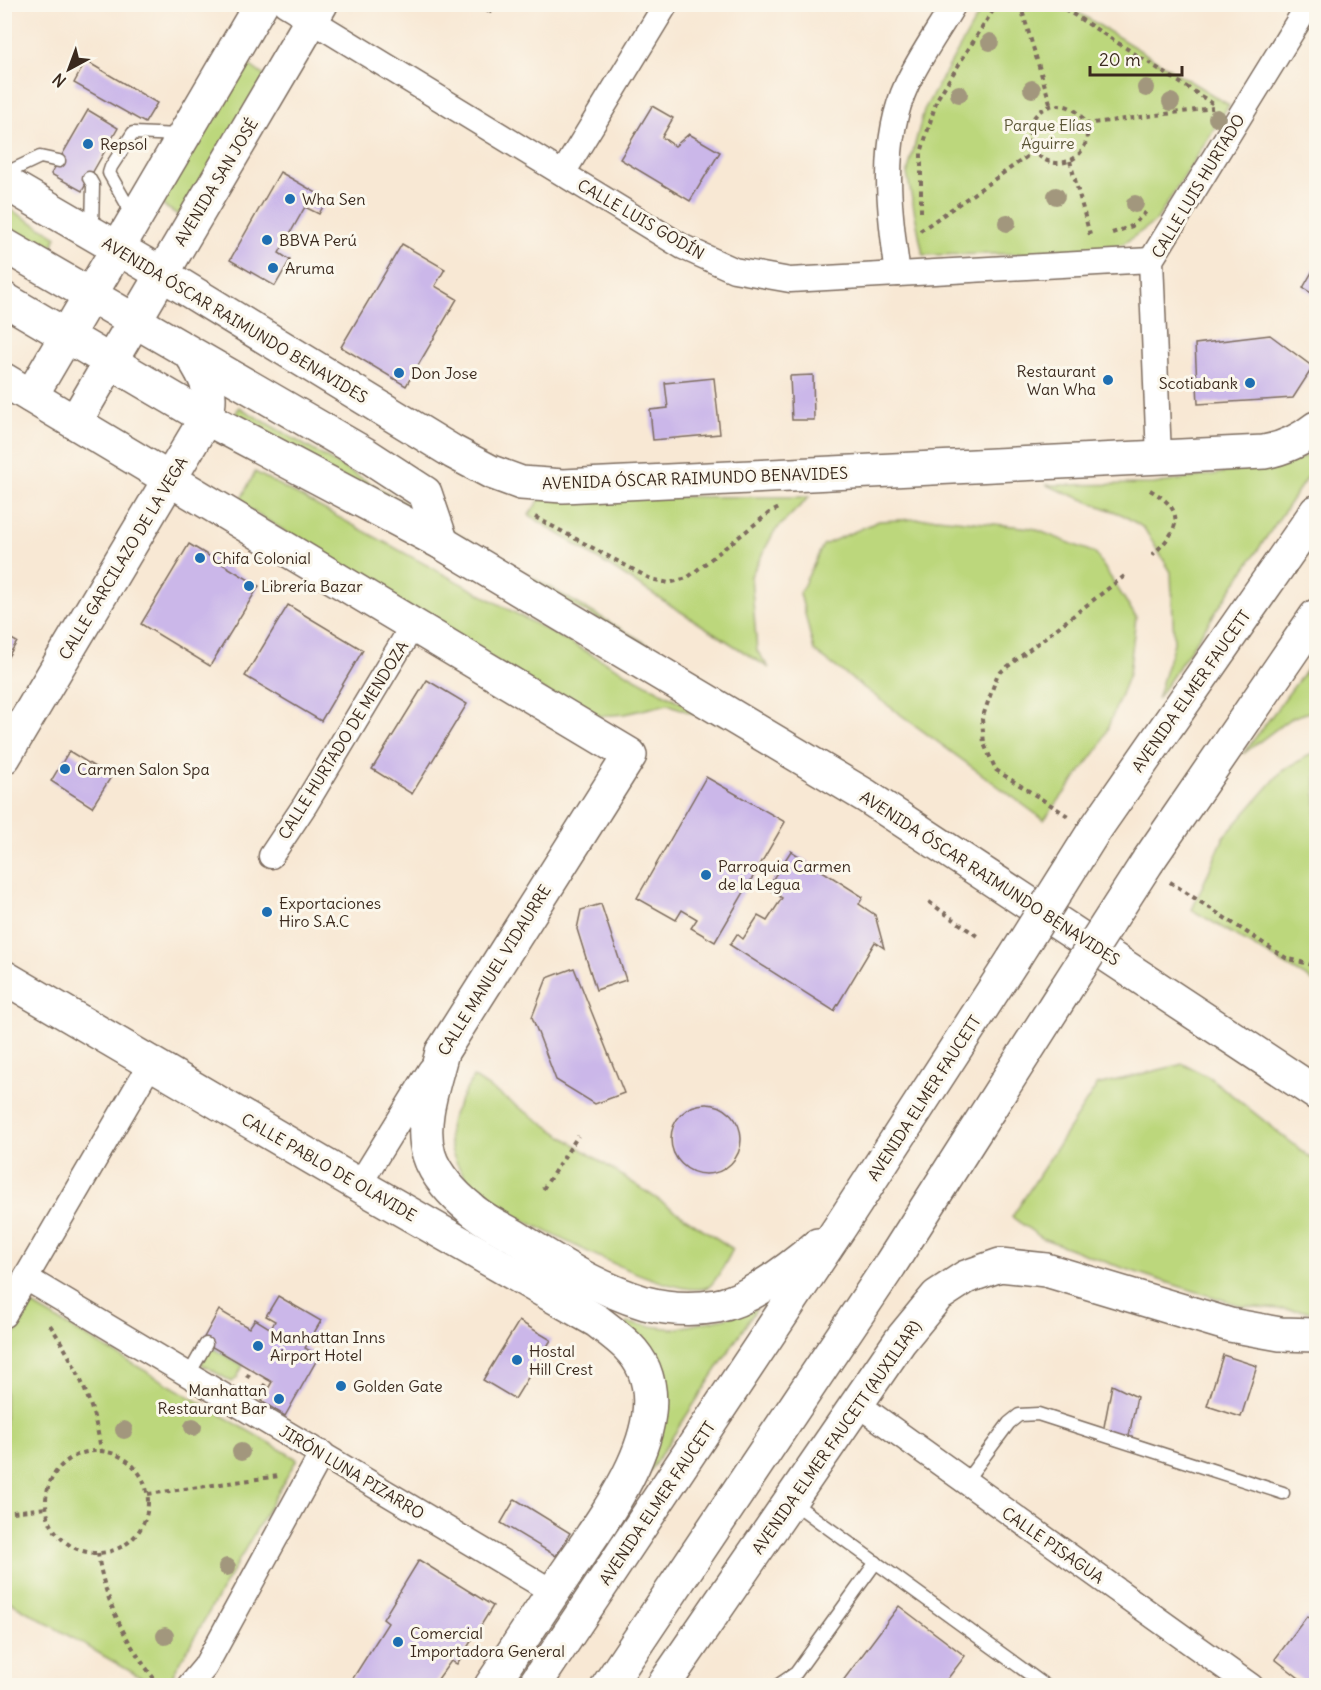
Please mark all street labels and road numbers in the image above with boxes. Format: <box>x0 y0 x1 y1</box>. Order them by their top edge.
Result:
street label: CALLE LUIS HURTADO <box>1147 110 1249 262</box>
street label: AVENIDA SAN JOSÉ <box>170 114 262 250</box>
street label: CALLE LUIS GODÍN <box>574 175 708 263</box>
street label: AVENIDA ÓSCAR RAIMUNDO BENAVIDES <box>99 233 371 407</box>
street label: CALLE GARCILAZO DE LA VEGA <box>54 453 192 663</box>
street label: AVENIDA ÓSCAR RAIMUNDO BENAVIDES <box>542 463 848 493</box>
street label: AVENIDA ELMER FAUCETT <box>1127 606 1255 776</box>
street label: CALLE HURTADO DE MENDOZA <box>274 637 412 843</box>
street label: AVENIDA ÓSCAR RAIMUNDO BENAVIDES <box>856 786 1124 970</box>
street label: CALLE MANUEL VIDAURRE <box>433 881 555 1059</box>
street label: AVENIDA ELMER FAUCETT <box>863 1012 985 1184</box>
street label: CALLE PABLO DE OLAVIDE <box>238 1109 420 1225</box>
street label: AVENIDA ELMER FAUCETT (AUXILIAR) <box>747 1316 925 1558</box>
street label: AVENIDA ELMER FAUCETT <box>595 1417 719 1589</box>
street label: JIRÓN LUNA PIZARRO <box>276 1421 428 1523</box>
street label: CALLE PISAGUA <box>998 1502 1108 1588</box>

